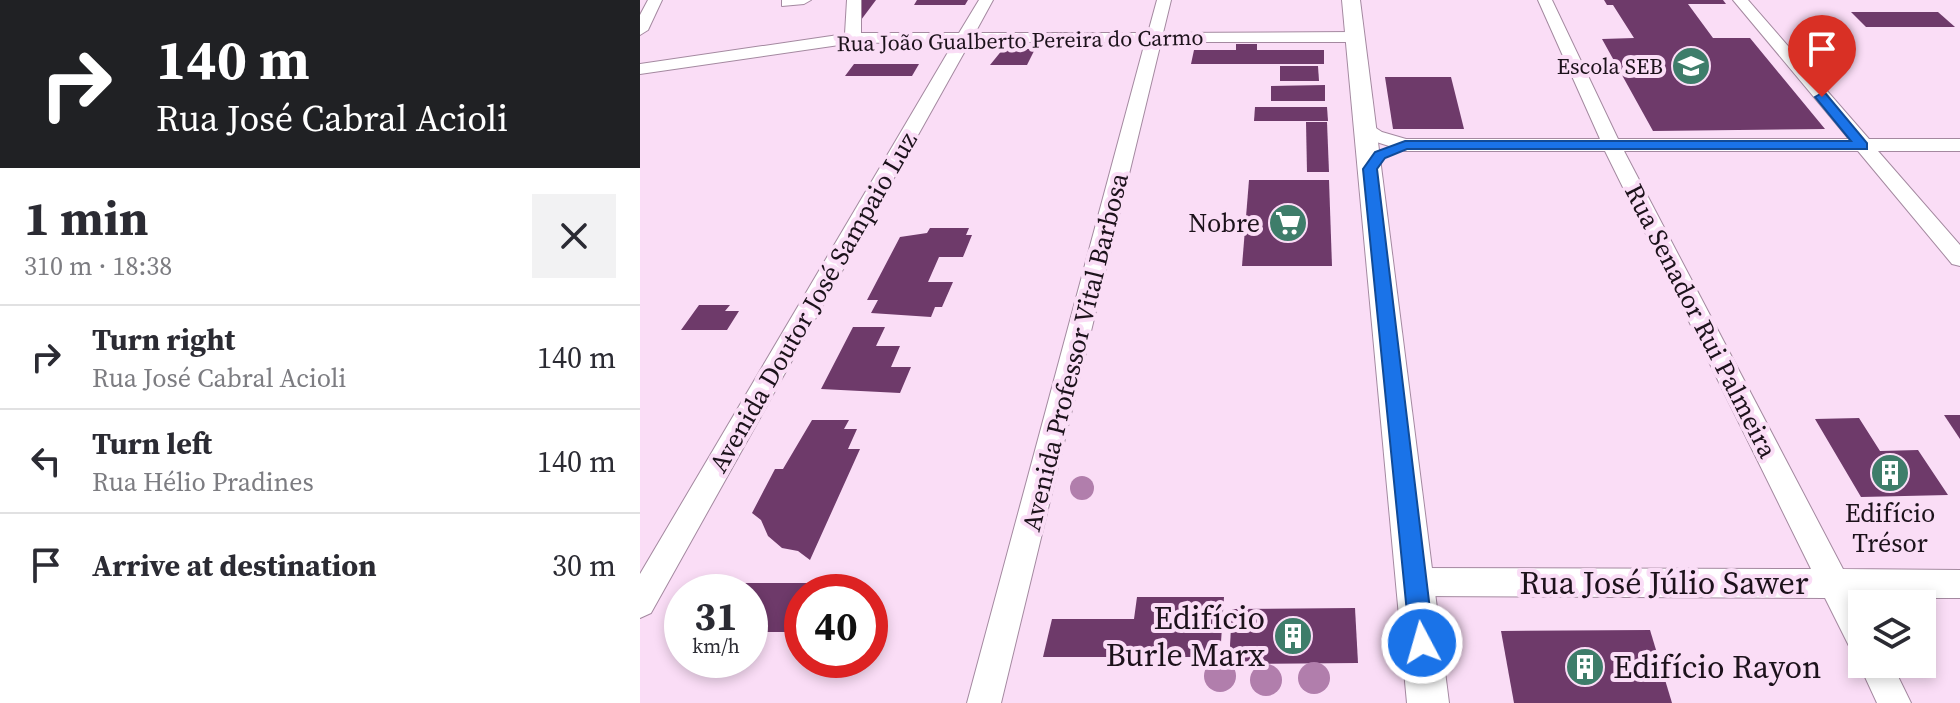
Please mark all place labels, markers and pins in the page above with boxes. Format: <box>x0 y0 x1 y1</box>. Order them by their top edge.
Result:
pin <box>1788 15 1856 97</box>
school or university icon: Escola SEB <box>1670 45 1712 87</box>
place label: Escola SEB <box>1557 51 1663 81</box>
supermarket icon: Nobre <box>1267 202 1309 244</box>
place label: Nobre <box>1188 205 1260 241</box>
building icon: Edifício Trésor <box>1869 452 1911 494</box>
place label: Edifício Trésor <box>1845 495 1935 561</box>
place label: Edifício Burle Marx <box>1106 596 1265 677</box>
building icon: Edifício Burle Marx <box>1272 615 1314 657</box>
place label: Edifício Rayon <box>1613 645 1821 689</box>
building icon: Edifício Rayon <box>1564 646 1606 688</box>

